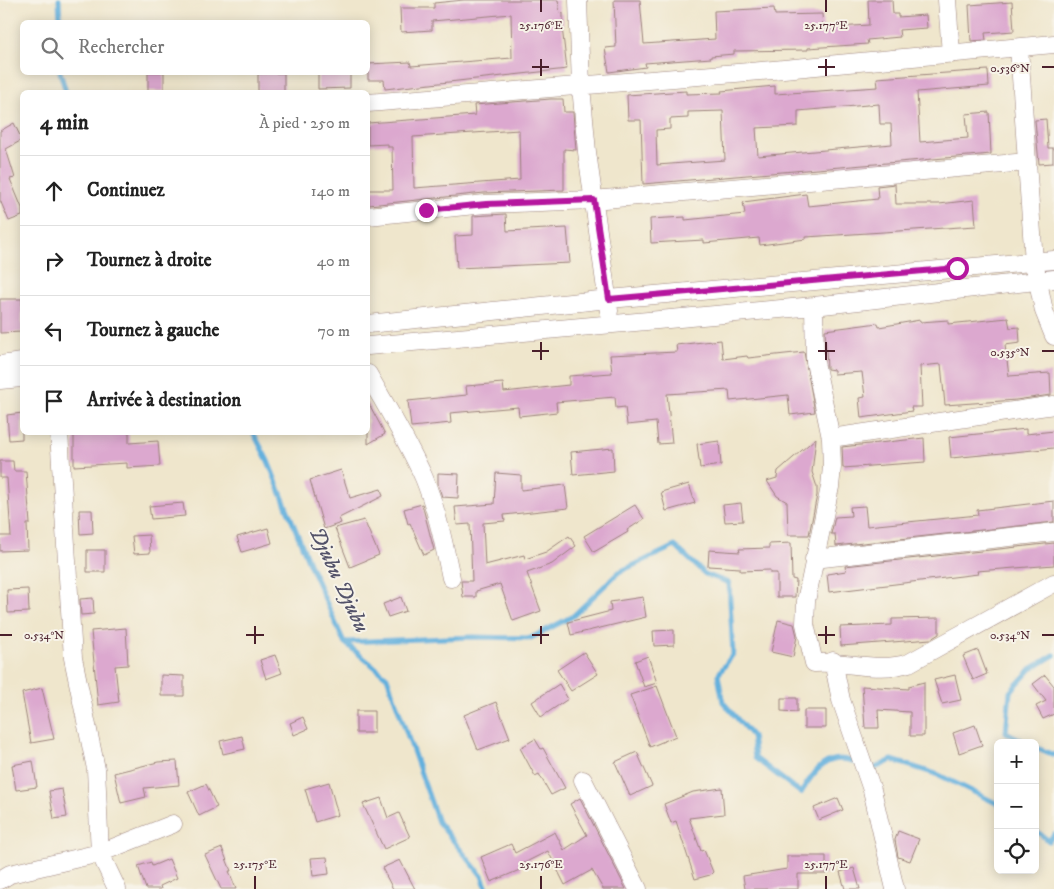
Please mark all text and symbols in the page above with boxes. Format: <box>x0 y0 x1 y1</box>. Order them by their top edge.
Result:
text: 25.176°E <box>519 18 563 33</box>
text: 25.177°E <box>804 18 848 33</box>
search box <box>20 20 370 75</box>
icon: search <box>38 34 66 62</box>
text: Rechercher <box>78 36 164 59</box>
text: 0.536°N <box>990 61 1030 76</box>
text: 4 min <box>40 110 89 136</box>
text: À pied · 250 m <box>259 113 350 133</box>
icon: ahead <box>40 177 68 205</box>
text: Continuez <box>87 179 165 202</box>
text: 140 m <box>311 181 350 201</box>
route end <box>415 199 438 222</box>
icon: right <box>40 247 68 275</box>
text: Tournez à droite <box>87 249 212 272</box>
text: 40 m <box>317 251 350 271</box>
route start <box>946 257 969 280</box>
icon: left <box>40 317 68 345</box>
text: Tournez à gauche <box>87 319 219 342</box>
text: 70 m <box>318 321 350 341</box>
text: 0.535°N <box>990 345 1030 360</box>
icon: arrive <box>40 387 68 415</box>
text: Arrivée à destination <box>87 389 241 412</box>
water label: Djubu Djubu <box>303 523 375 637</box>
text: 0.534°N <box>24 628 64 643</box>
text: 0.534°N <box>990 628 1030 643</box>
map controls <box>994 739 1039 874</box>
button: + <box>994 739 1039 784</box>
button: − <box>994 784 1039 829</box>
button: locate <box>994 829 1039 874</box>
text: 25.175°E <box>233 857 277 872</box>
text: 25.176°E <box>519 857 563 872</box>
text: 25.177°E <box>804 857 848 872</box>

